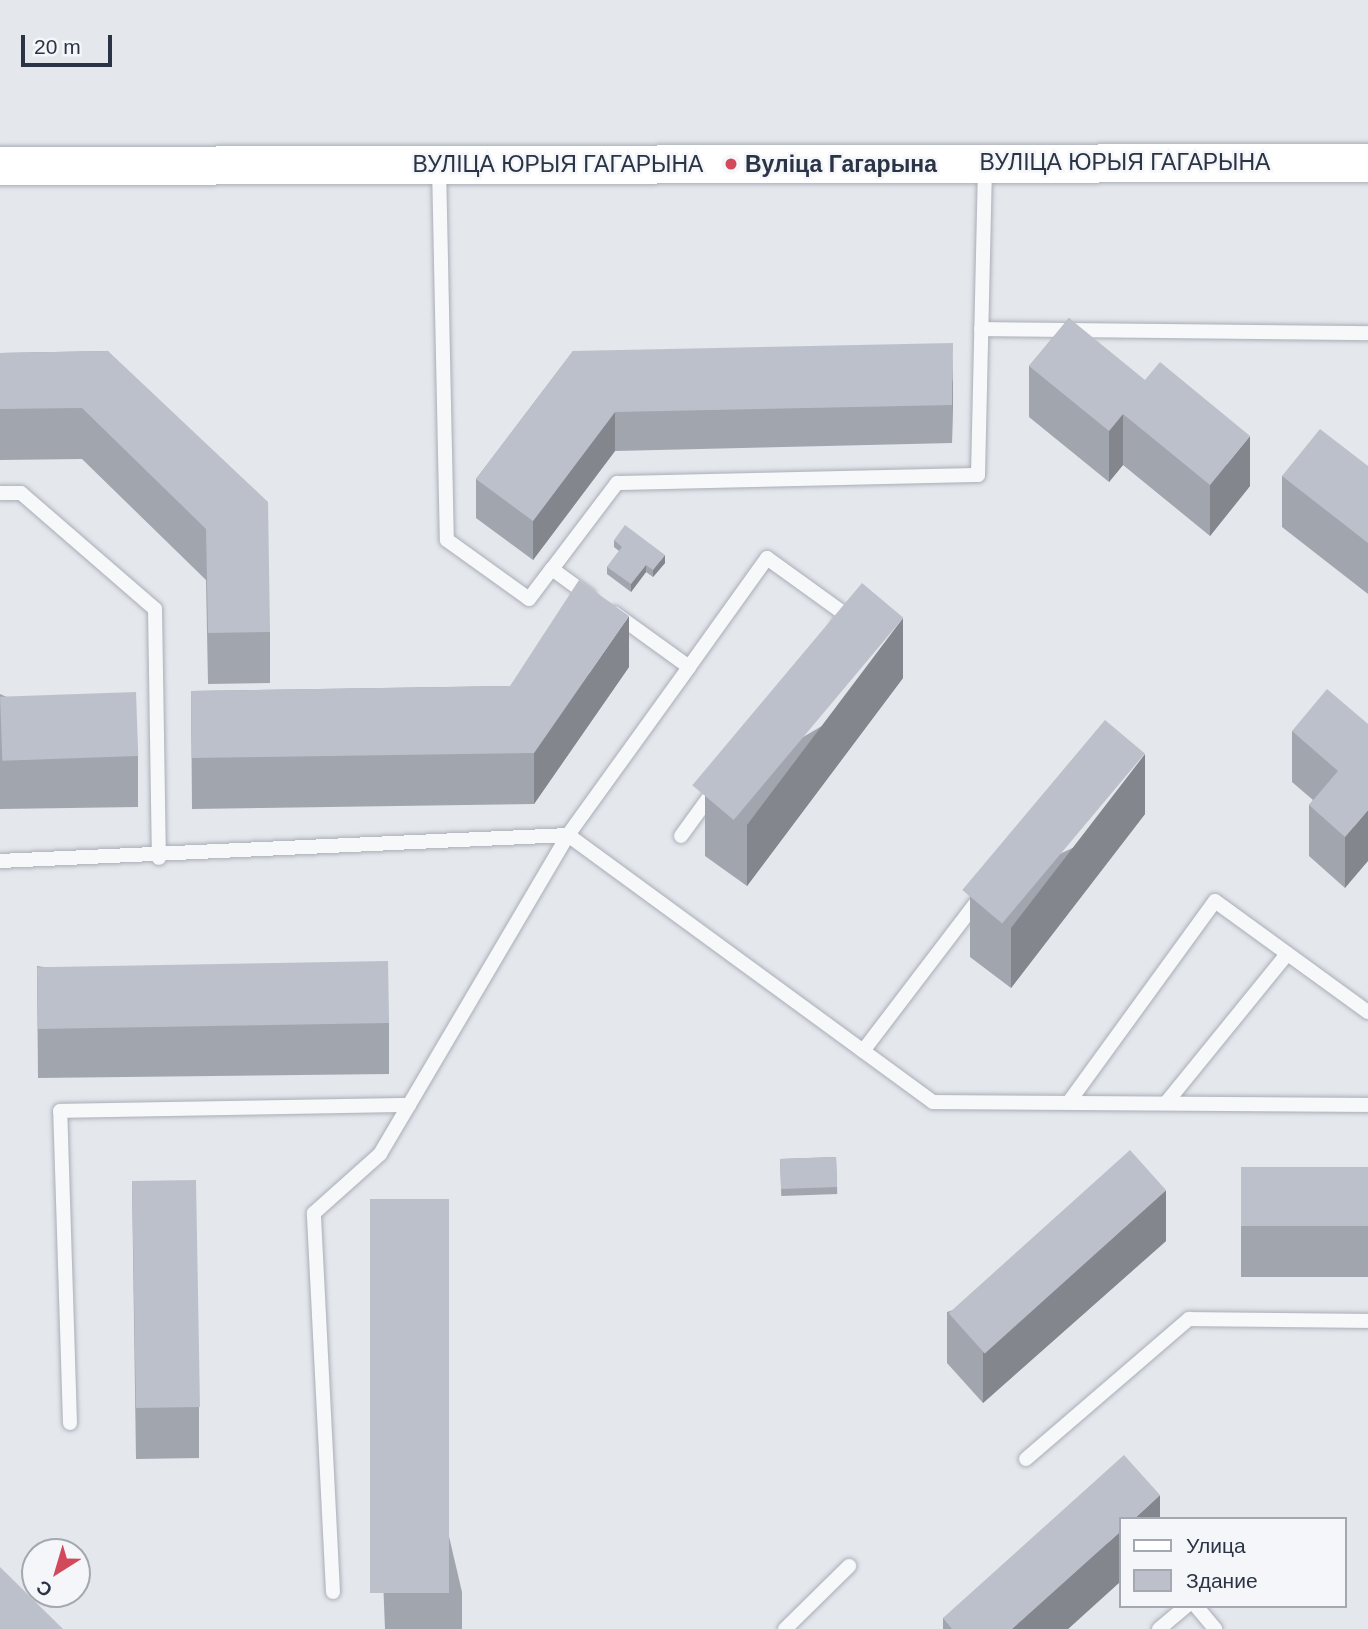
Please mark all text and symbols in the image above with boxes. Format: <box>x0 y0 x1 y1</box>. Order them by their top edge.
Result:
scale bar <box>24 21 116 65</box>
text: 20 m <box>34 35 81 58</box>
street label: ВУЛІЦА ЮРЫЯ ГАГАРЫНА <box>980 148 1270 176</box>
street label: ВУЛІЦА ЮРЫЯ ГАГАРЫНА <box>413 150 703 178</box>
place label: Вуліца Гагарына <box>745 150 937 178</box>
marker: Вуліца Гагарына <box>723 156 739 172</box>
legend <box>1120 1517 1347 1608</box>
text: Улица <box>1186 1534 1246 1557</box>
north arrow <box>21 1538 91 1608</box>
text: Здание <box>1186 1569 1258 1592</box>
text: С <box>32 1576 56 1601</box>

